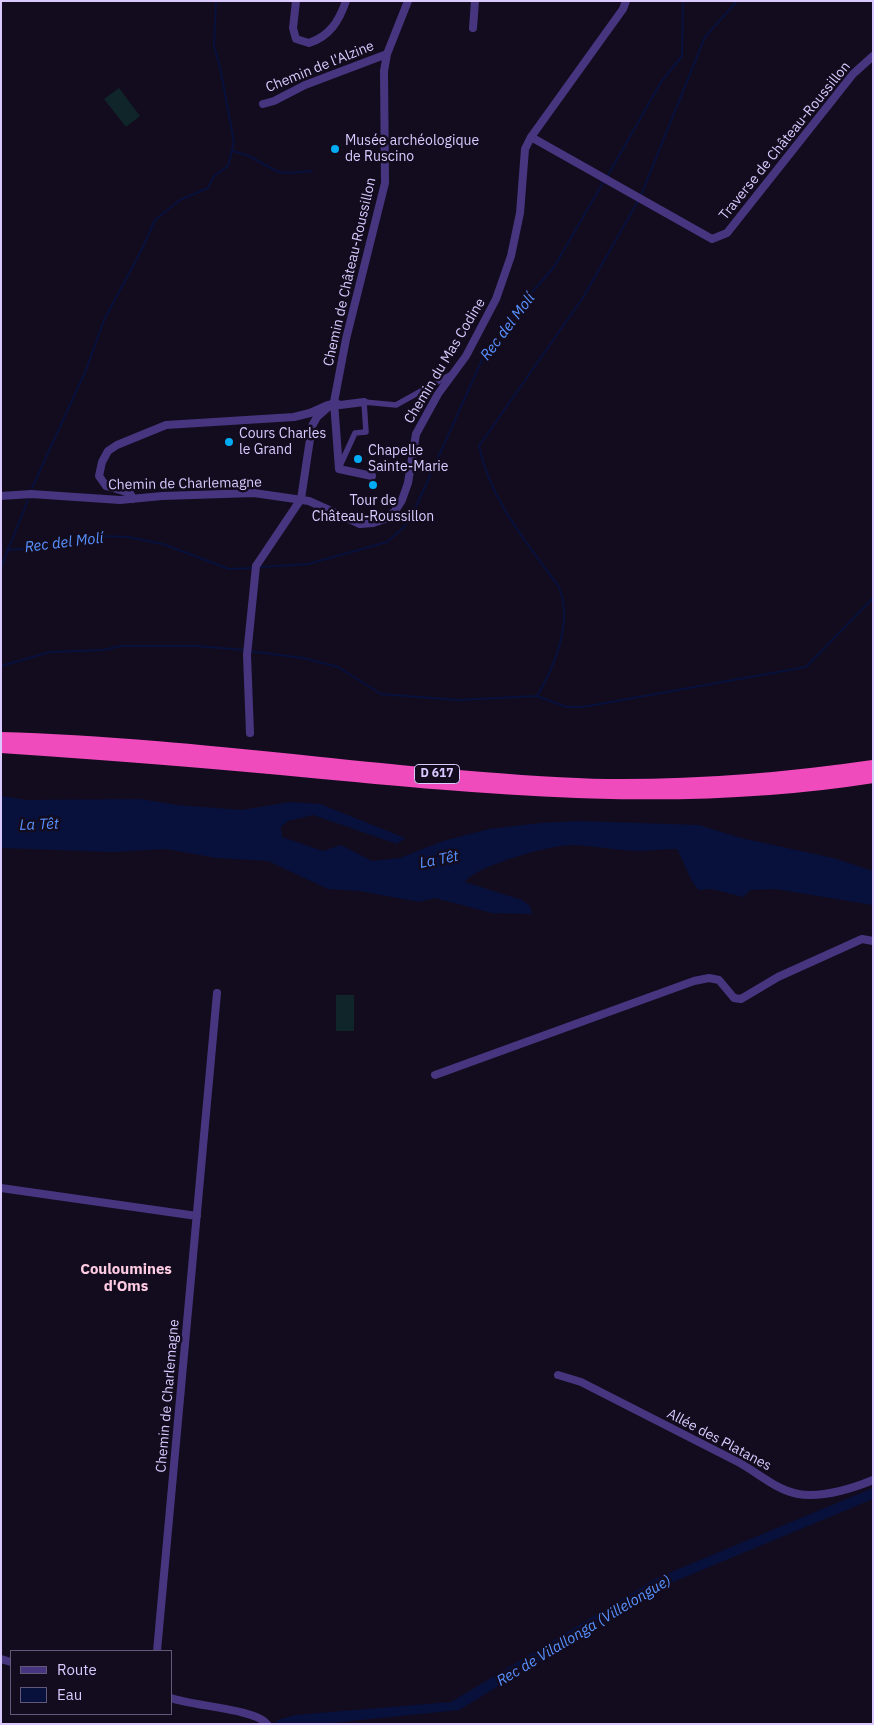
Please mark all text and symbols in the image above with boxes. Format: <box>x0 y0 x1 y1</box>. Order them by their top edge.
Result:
street label: Chemin de l'Alzine <box>263 38 377 96</box>
street label: Traverse de Château-Roussillon <box>716 58 854 224</box>
place label: Musée archéologique de Ruscino <box>345 133 479 166</box>
marker: Musée archéologique de Ruscino <box>329 143 341 155</box>
street label: Chemin de Château-Roussillon <box>320 176 380 368</box>
water label: Rec del Molí <box>477 290 539 364</box>
street label: Chemin du Mas Codine <box>401 295 489 427</box>
place label: Cours Charles le Grand <box>239 426 326 458</box>
marker: Cours Charles le Grand <box>223 436 235 448</box>
place label: Chapelle Sainte-Marie <box>368 443 448 476</box>
marker: Chapelle Sainte-Marie <box>352 453 364 465</box>
street label: Chemin de Charlemagne <box>108 474 262 494</box>
marker: Tour de Château-Roussillon <box>367 479 379 491</box>
place label: Tour de Château-Roussillon <box>312 493 434 526</box>
water label: Rec del Molí <box>24 529 104 557</box>
road number: D 617 <box>414 764 460 784</box>
water label: La Têt <box>19 815 59 835</box>
water label: La Têt <box>418 847 460 873</box>
district label: Couloumines d'Oms <box>80 1261 172 1296</box>
street label: Chemin de Charlemagne <box>153 1319 183 1473</box>
street label: Allée des Platanes <box>664 1405 774 1475</box>
water label: Rec de Vilallonga (Villelongue) <box>494 1572 674 1690</box>
legend <box>10 1650 172 1715</box>
text: Route <box>57 1660 97 1679</box>
text: Eau <box>57 1685 82 1704</box>

